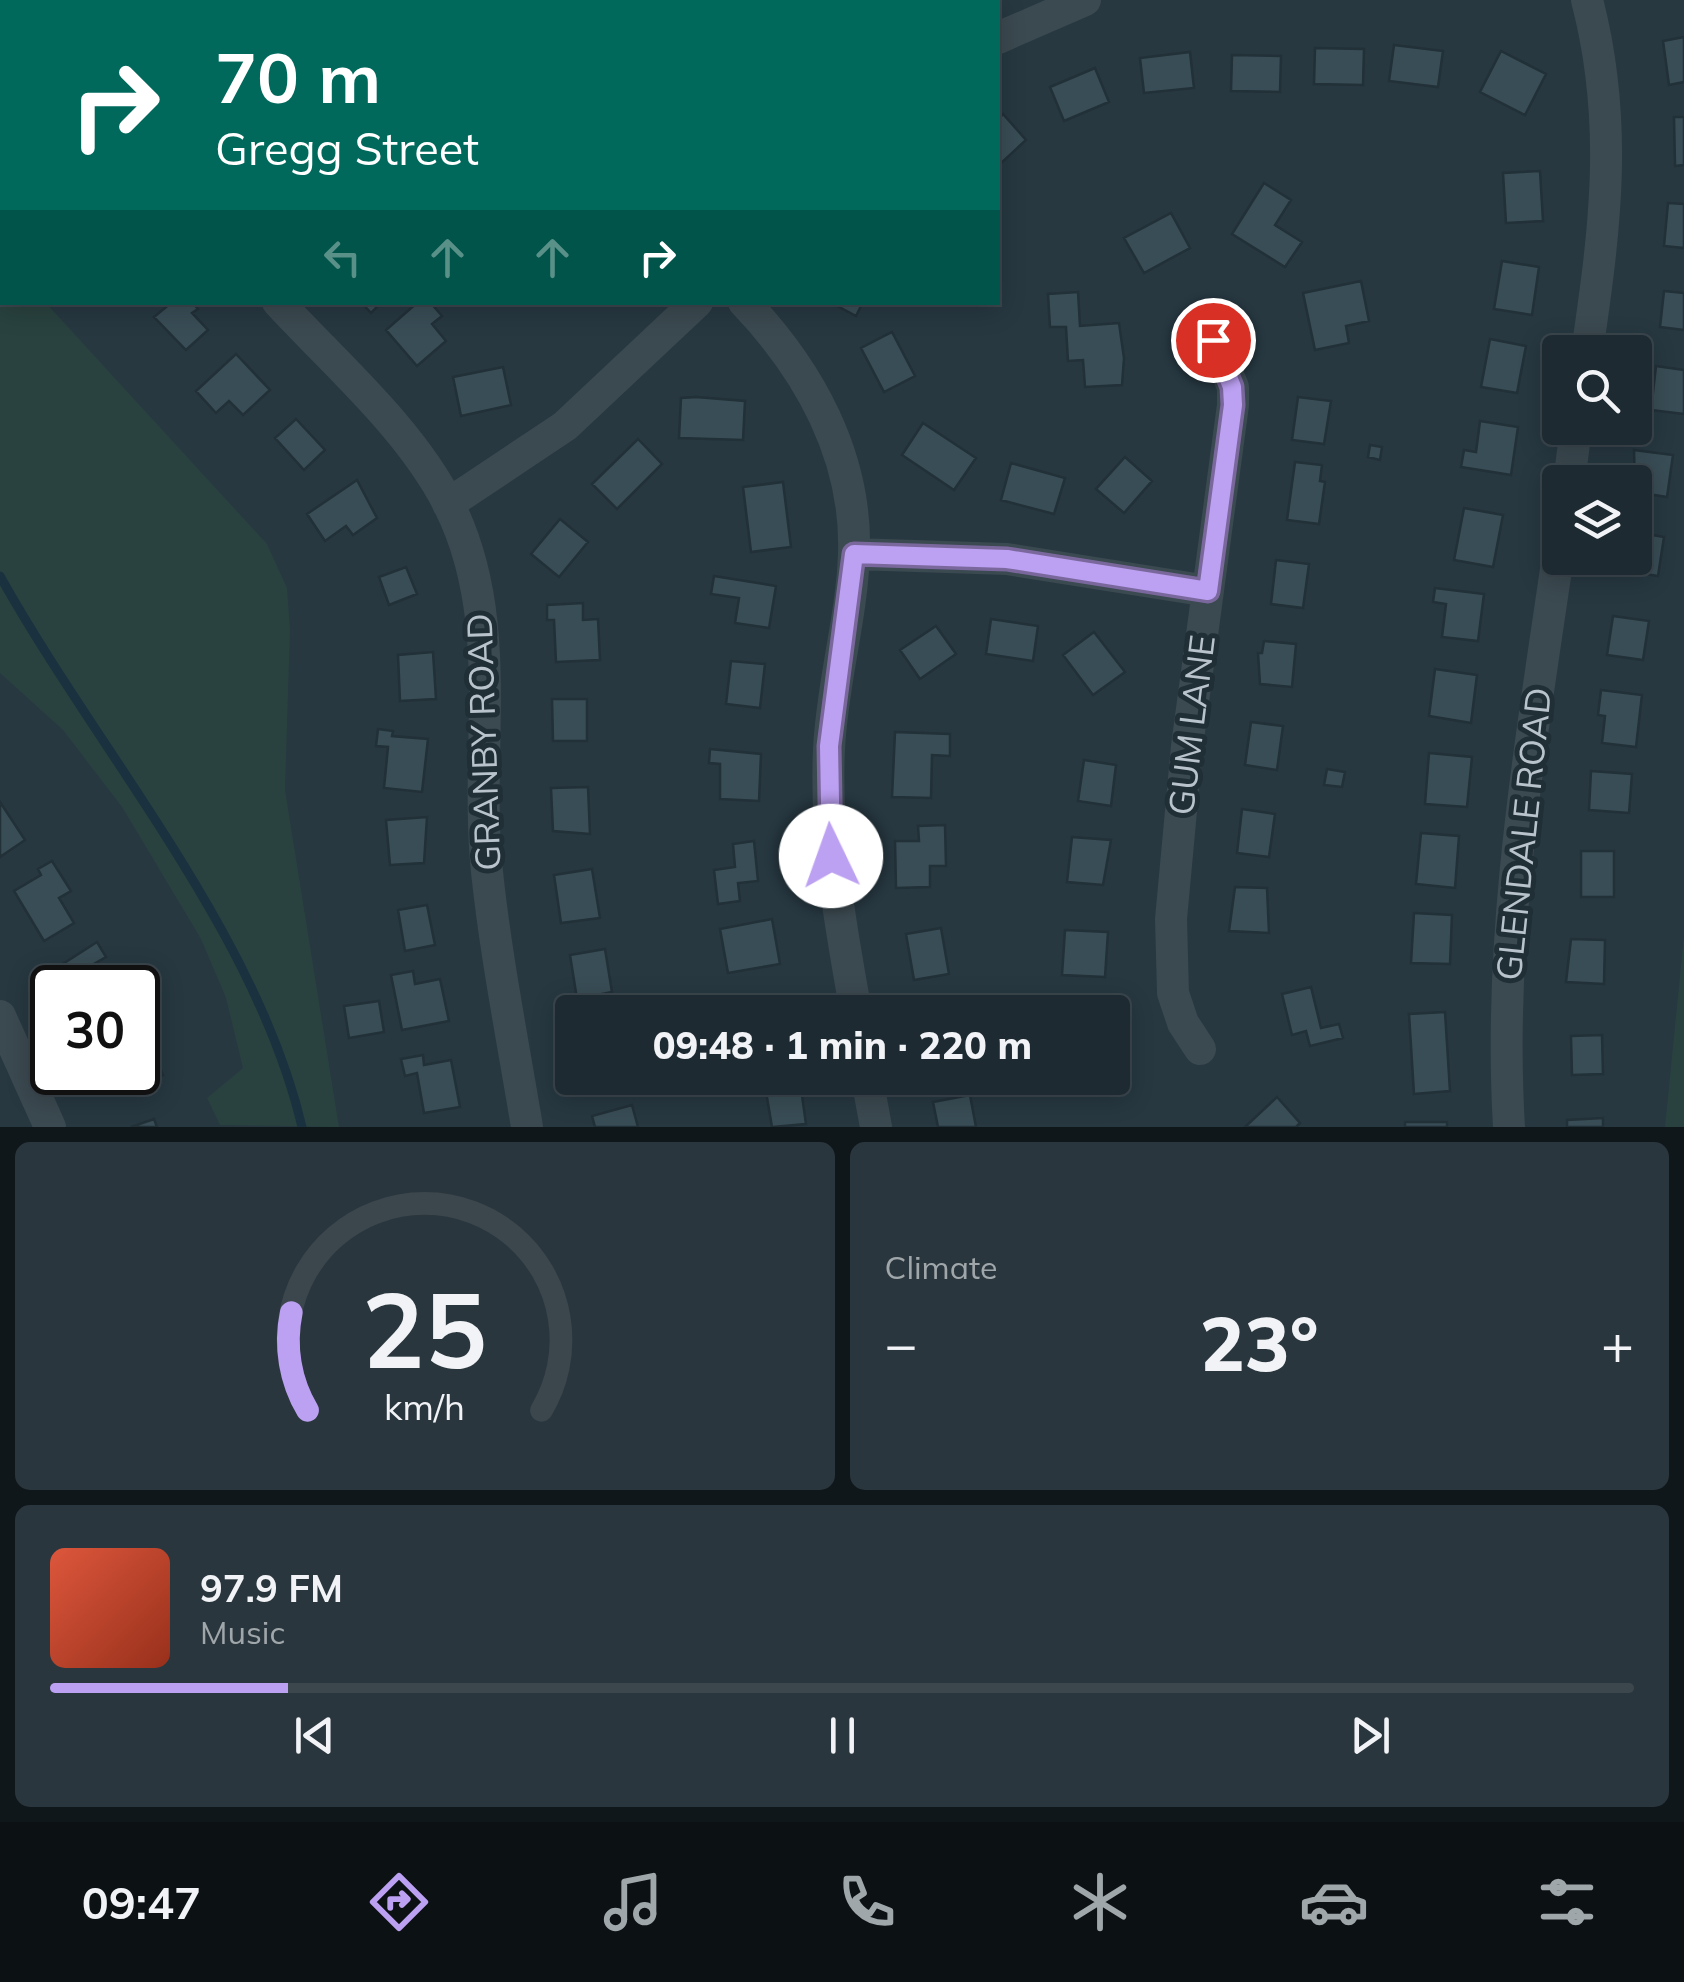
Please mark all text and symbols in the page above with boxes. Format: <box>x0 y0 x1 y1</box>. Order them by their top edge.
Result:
text: 70 m <box>215 33 381 121</box>
icon: right <box>50 40 180 170</box>
text: Gregg Street <box>215 120 479 176</box>
icon: left <box>315 230 370 285</box>
icon: ahead <box>420 230 475 285</box>
icon: ahead <box>525 230 580 285</box>
icon: right <box>630 230 685 285</box>
pin <box>1171 298 1256 383</box>
icon: arrive <box>1186 313 1241 368</box>
map controls <box>1542 335 1652 575</box>
button: search <box>1542 335 1652 445</box>
button: layers <box>1542 465 1652 575</box>
street label: GRANBY ROAD <box>457 613 509 871</box>
street label: GUM LANE <box>1158 632 1224 818</box>
street label: GLENDALE ROAD <box>1486 685 1560 983</box>
position arrow <box>779 804 883 908</box>
speed limit sign: 30 <box>30 965 160 1095</box>
text: 09:48 · 1 min · 220 m <box>653 1021 1032 1069</box>
text: Climate <box>885 1247 997 1287</box>
text: 25 <box>362 1263 487 1394</box>
text: 23° <box>1200 1296 1319 1390</box>
text: − <box>885 1309 918 1378</box>
text: + <box>1601 1309 1634 1378</box>
text: km/h <box>384 1384 465 1429</box>
text: 97.9 FM <box>200 1564 343 1612</box>
text: Music <box>200 1612 285 1652</box>
icon: previous <box>287 1708 342 1763</box>
icon: pause <box>815 1708 870 1763</box>
icon: next <box>1343 1708 1398 1763</box>
icon: directions <box>364 1867 434 1937</box>
icon: music <box>598 1867 668 1937</box>
icon: phone <box>832 1867 902 1937</box>
icon: climate <box>1065 1867 1135 1937</box>
icon: car <box>1299 1867 1369 1937</box>
icon: filters <box>1532 1867 1602 1937</box>
text: 09:47 <box>82 1874 201 1930</box>

